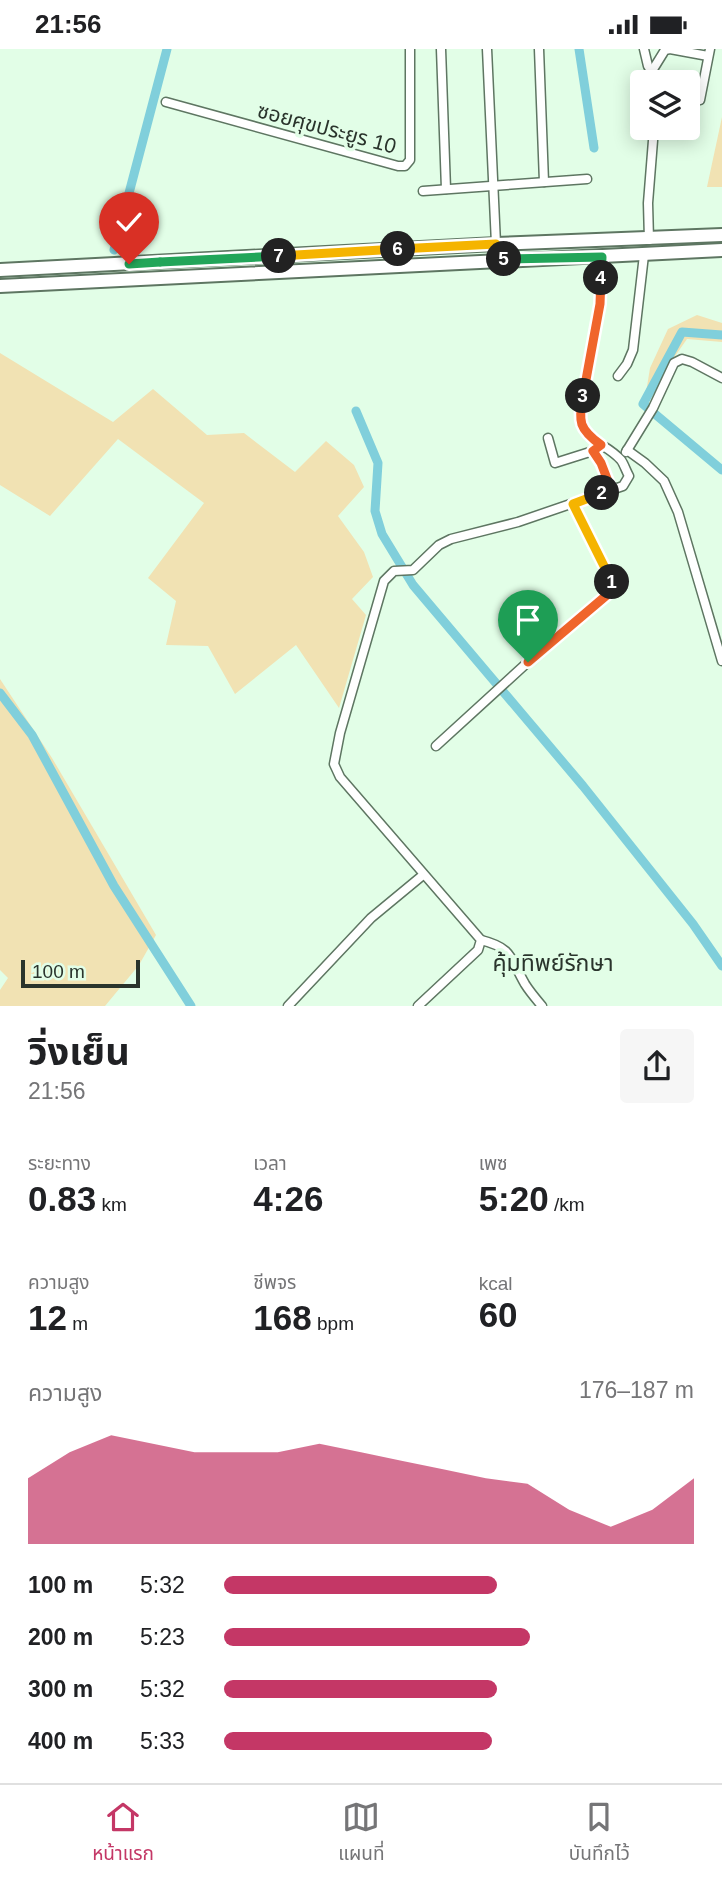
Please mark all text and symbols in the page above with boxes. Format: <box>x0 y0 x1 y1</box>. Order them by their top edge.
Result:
text: 21:56 <box>35 9 102 39</box>
map controls <box>630 70 700 140</box>
button: layers <box>630 70 700 140</box>
street label: ซอยศุขประยูร 10 <box>255 98 399 160</box>
pin <box>99 192 159 264</box>
icon: check <box>110 203 148 241</box>
pin: 6 <box>380 231 416 267</box>
text: 6 <box>392 238 403 259</box>
pin: 7 <box>262 239 296 273</box>
pin: 5 <box>486 241 522 277</box>
text: 7 <box>273 245 284 266</box>
text: 5 <box>498 248 509 269</box>
pin: 4 <box>584 261 618 295</box>
text: 4 <box>595 267 606 288</box>
pin: 3 <box>566 379 600 413</box>
text: 3 <box>577 385 588 406</box>
pin: 2 <box>584 475 620 511</box>
text: 2 <box>596 482 607 503</box>
pin: 1 <box>594 565 630 599</box>
text: 1 <box>606 571 617 592</box>
pin <box>498 590 558 662</box>
icon: arrive <box>509 601 547 639</box>
district label: คุ้มทิพย์รักษา <box>493 950 613 977</box>
scale bar <box>21 957 140 989</box>
text: 100 m <box>32 961 85 982</box>
button: share <box>620 1029 694 1103</box>
text: วิ่งเย็น <box>28 1031 130 1073</box>
text: 21:56 <box>28 1078 86 1104</box>
text: ระยะทาง <box>28 1153 91 1174</box>
text: เวลา <box>253 1153 287 1174</box>
text: เพซ <box>479 1153 508 1174</box>
text: 0.83 <box>28 1179 96 1218</box>
text: 4:26 <box>253 1179 323 1218</box>
text: 5:20 <box>479 1179 549 1218</box>
text: km <box>96 1194 127 1215</box>
text: /km <box>549 1194 585 1215</box>
text: ความสูง <box>28 1272 89 1293</box>
text: ชีพจร <box>253 1272 296 1293</box>
text: kcal <box>479 1273 512 1294</box>
text: 60 <box>479 1295 518 1334</box>
text: 12 <box>28 1298 67 1337</box>
text: 168 <box>253 1298 312 1337</box>
text: m <box>67 1313 88 1334</box>
text: bpm <box>312 1313 354 1334</box>
text: 176–187 m <box>579 1377 694 1403</box>
text: ความสูง <box>28 1380 102 1406</box>
text: 100 m <box>28 1572 93 1598</box>
text: 5:32 <box>140 1572 185 1598</box>
text: 200 m <box>28 1624 93 1650</box>
text: 5:23 <box>140 1624 185 1650</box>
text: 300 m <box>28 1676 93 1702</box>
text: 5:32 <box>140 1676 185 1702</box>
text: 400 m <box>28 1728 93 1754</box>
text: 5:33 <box>140 1728 185 1754</box>
tab: หน้าแรก <box>92 1798 154 1869</box>
tab: แผนที่ <box>338 1798 385 1869</box>
tab: บันทึกไว้ <box>569 1798 630 1869</box>

